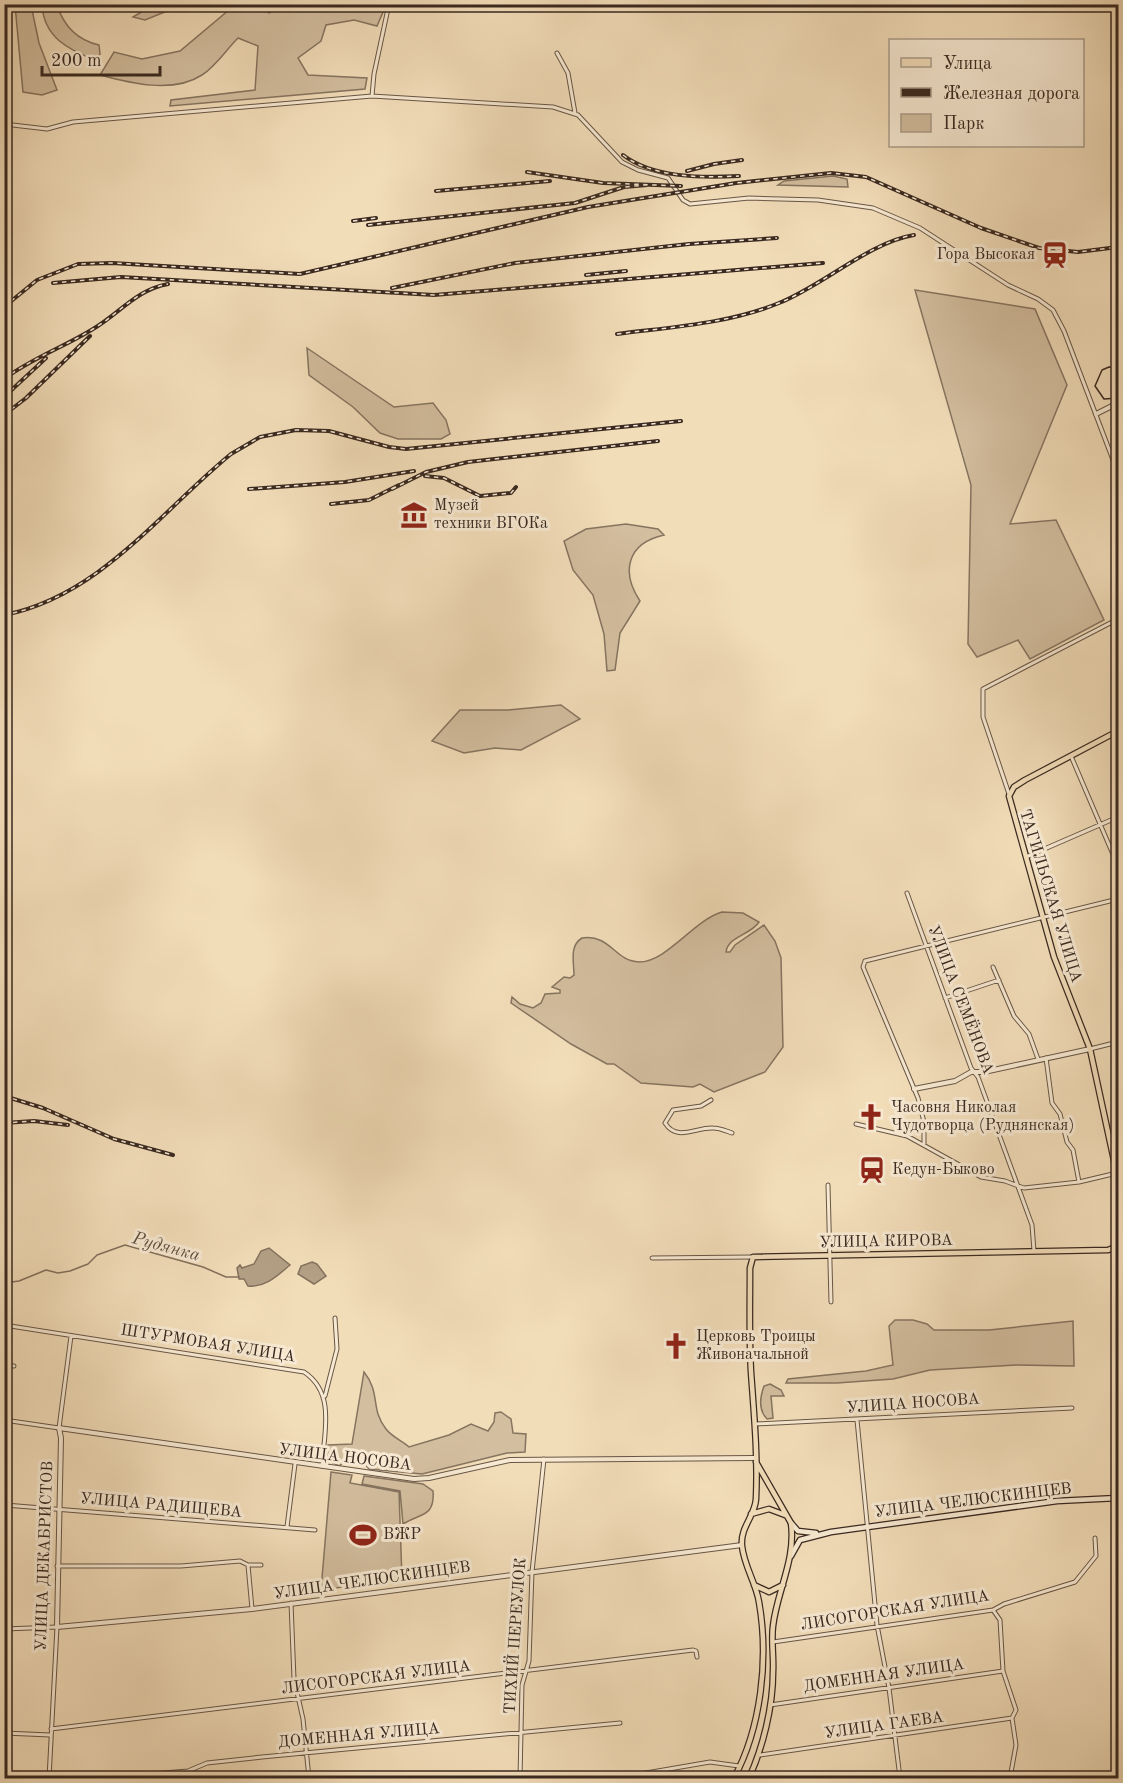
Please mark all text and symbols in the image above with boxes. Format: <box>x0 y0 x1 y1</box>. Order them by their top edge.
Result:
scale bar <box>42 39 160 77</box>
legend <box>889 39 1084 147</box>
text: 200 m <box>51 52 102 70</box>
text: Улица <box>943 55 992 73</box>
text: Железная дорога <box>943 85 1080 103</box>
text: Парк <box>943 115 984 133</box>
station icon: Гора Высокая <box>1040 240 1070 270</box>
place label: Гора Высокая <box>936 247 1035 263</box>
place label: Музей техники ВГОКа <box>434 498 548 532</box>
museum icon: Музей техники ВГОКа <box>399 500 429 530</box>
street label: ТАГИЛЬСКАЯ УЛИЦА <box>1016 807 1084 985</box>
street label: УЛИЦА СЕМЁНОВА <box>924 922 999 1077</box>
place label: Часовня Николая Чудотворца (Руднянская) <box>891 1100 1074 1134</box>
church icon: Часовня Николая Чудотворца (Руднянская) <box>856 1102 886 1132</box>
station icon: Кедун-Быково <box>857 1155 887 1185</box>
place label: Кедун-Быково <box>892 1162 995 1178</box>
water label: Рудянка <box>129 1229 202 1265</box>
street label: УЛИЦА КИРОВА <box>819 1233 953 1251</box>
street label: ШТУРМОВАЯ УЛИЦА <box>119 1322 297 1366</box>
place label: Церковь Троицы Живоначальной <box>696 1329 816 1363</box>
church icon: Церковь Троицы Живоначальной <box>661 1331 691 1361</box>
street label: УЛИЦА НОСОВА <box>846 1391 980 1417</box>
street label: УЛИЦА НОСОВА <box>278 1442 412 1474</box>
street label: УЛИЦА ДЕКАБРИСТОВ <box>34 1461 56 1651</box>
street label: УЛИЦА ЧЕЛЮСКИНЦЕВ <box>873 1481 1073 1521</box>
street label: УЛИЦА РАДИЩЕВА <box>79 1491 243 1521</box>
sports icon: ВЖР <box>348 1520 378 1550</box>
place label: ВЖР <box>383 1527 421 1543</box>
street label: ТИХИЙ ПЕРЕУЛОК <box>499 1557 529 1715</box>
street label: УЛИЦА ЧЕЛЮСКИНЦЕВ <box>273 1559 471 1603</box>
street label: ЛИСОГОРСКАЯ УЛИЦА <box>800 1588 990 1634</box>
street label: ДОМЕННАЯ УЛИЦА <box>803 1657 965 1695</box>
street label: ЛИСОГОРСКАЯ УЛИЦА <box>280 1658 472 1698</box>
street label: УЛИЦА ГАЕВА <box>823 1710 945 1742</box>
street label: ДОМЕННАЯ УЛИЦА <box>278 1721 440 1751</box>

